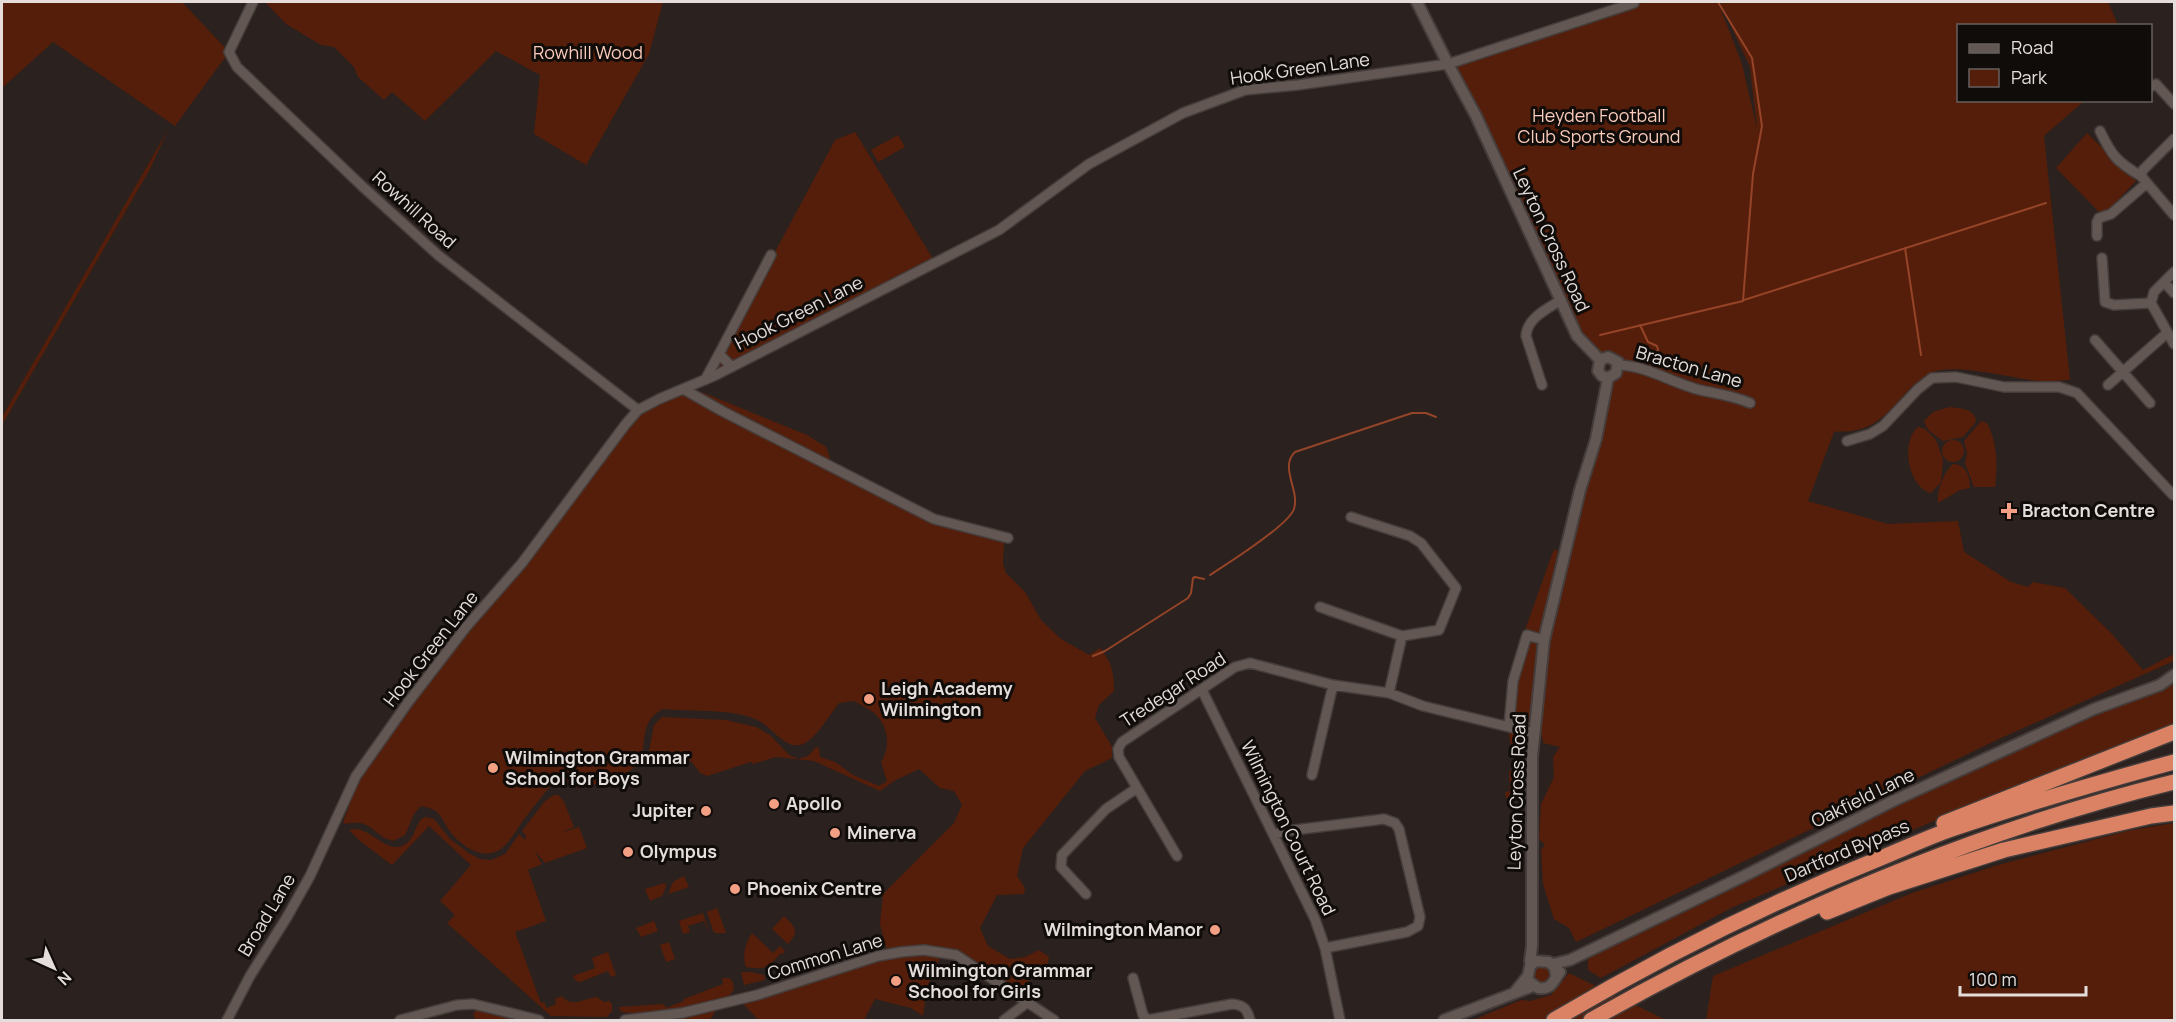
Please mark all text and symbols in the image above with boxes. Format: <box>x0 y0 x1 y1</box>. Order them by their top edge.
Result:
legend <box>1957 24 2152 102</box>
text: Road <box>2011 35 2054 59</box>
park label: Rowhill Wood <box>533 40 643 64</box>
street label: Hook Green Lane <box>1229 46 1371 90</box>
text: Park <box>2011 65 2048 89</box>
park label: Heyden Football Club Sports Ground <box>1518 103 1680 148</box>
street label: Leyton Cross Road <box>1508 164 1596 316</box>
street label: Rowhill Road <box>368 165 462 253</box>
street label: Hook Green Lane <box>730 270 867 355</box>
street label: Bracton Lane <box>1633 339 1745 393</box>
place label: Bracton Centre <box>2022 498 2155 522</box>
marker: Bracton Centre <box>2000 502 2018 520</box>
street label: Hook Green Lane <box>377 586 483 711</box>
street label: Tredegar Road <box>1115 646 1230 732</box>
place label: Leigh Academy Wilmington <box>881 676 1013 721</box>
marker: Leigh Academy Wilmington <box>862 692 876 706</box>
street label: Leyton Cross Road <box>1501 713 1531 871</box>
street label: Wilmington Court Road <box>1236 736 1342 919</box>
place label: Wilmington Grammar School for Boys <box>505 745 690 790</box>
marker: Wilmington Grammar School for Boys <box>486 761 500 775</box>
street label: Oakfield Lane <box>1807 762 1918 832</box>
place label: Apollo <box>786 791 842 815</box>
marker: Apollo <box>767 797 781 811</box>
place label: Jupiter <box>632 798 694 822</box>
marker: Jupiter <box>699 804 713 818</box>
street label: Dartford Bypass <box>1781 813 1913 887</box>
place label: Minerva <box>847 820 916 844</box>
marker: Minerva <box>828 826 842 840</box>
place label: Olympus <box>640 839 717 863</box>
marker: Olympus <box>621 845 635 859</box>
street label: Broad Lane <box>232 869 300 960</box>
place label: Phoenix Centre <box>747 876 882 900</box>
marker: Phoenix Centre <box>728 882 742 896</box>
place label: Wilmington Manor <box>1044 917 1203 941</box>
marker: Wilmington Manor <box>1208 923 1222 937</box>
street label: Common Lane <box>764 927 885 985</box>
north arrow <box>24 938 84 998</box>
place label: Wilmington Grammar School for Girls <box>908 958 1093 1003</box>
scale bar <box>1960 959 2086 997</box>
text: N <box>53 967 76 990</box>
text: 100 m <box>1969 967 2017 991</box>
marker: Wilmington Grammar School for Girls <box>889 974 903 988</box>

